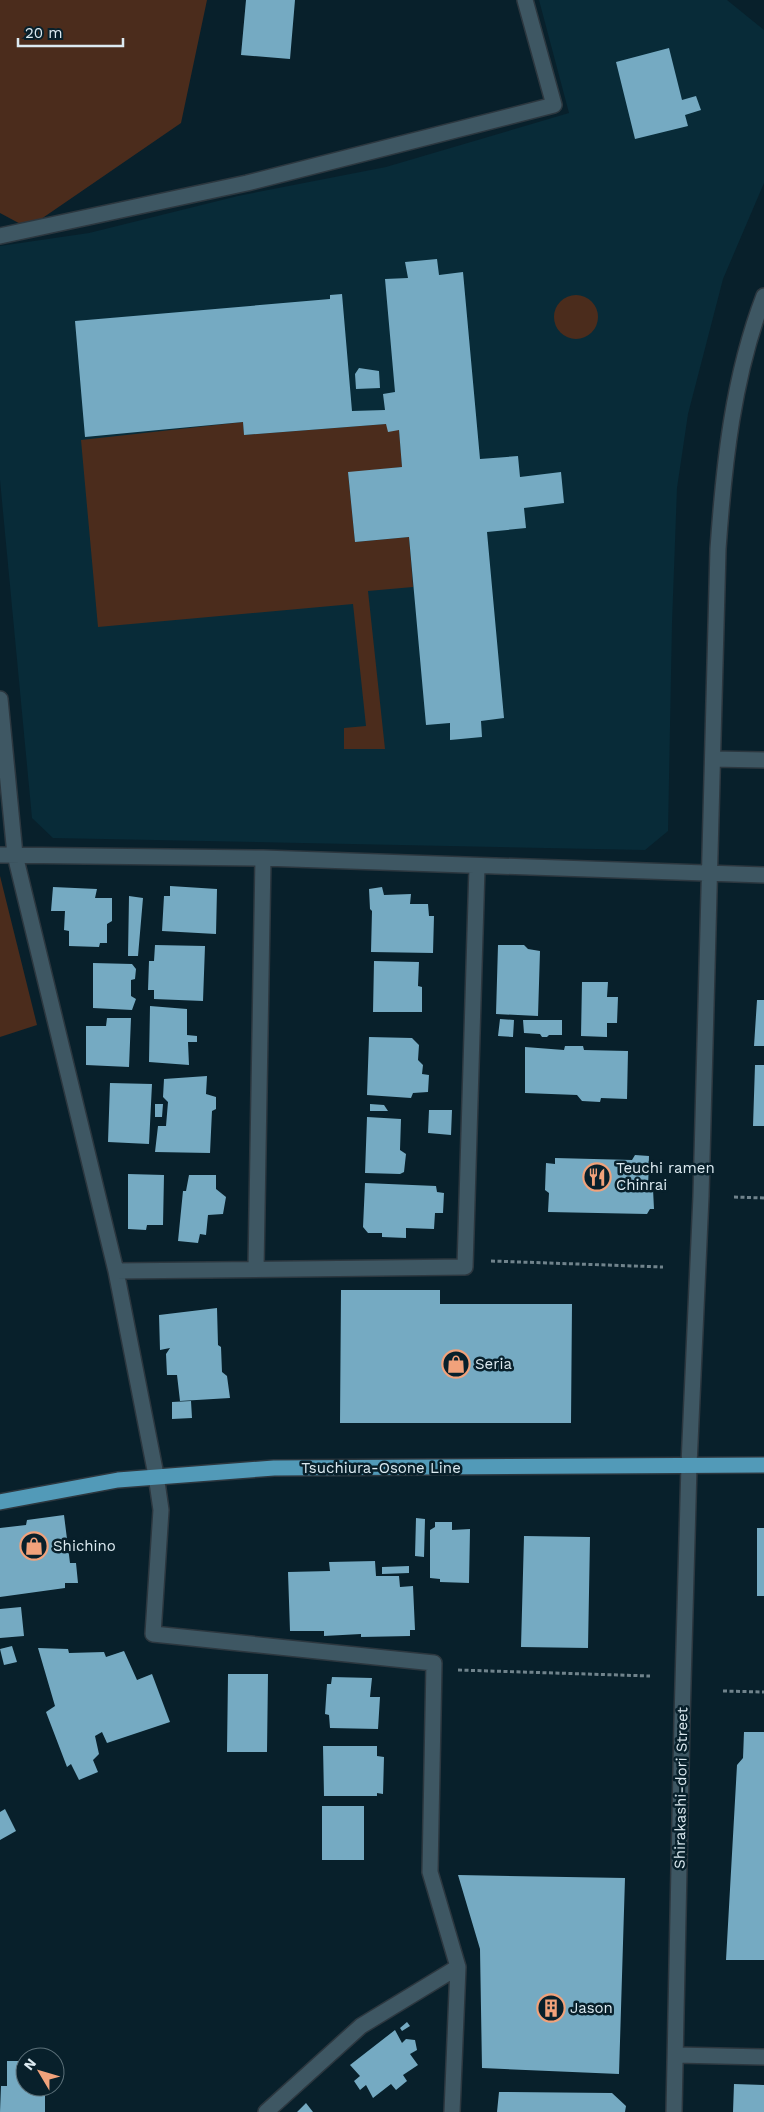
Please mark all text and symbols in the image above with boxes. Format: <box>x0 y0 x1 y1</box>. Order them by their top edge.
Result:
scale bar <box>18 15 122 47</box>
text: 20 m <box>25 24 63 42</box>
place label: Teuchi ramen Chinrai <box>616 1159 715 1194</box>
restaurant icon: Teuchi ramen Chinrai <box>582 1162 612 1192</box>
shop icon: Seria <box>441 1349 471 1379</box>
place label: Seria <box>475 1355 512 1373</box>
street label: Tsuchiura-Osone Line <box>301 1459 461 1477</box>
shop icon: Shichino <box>19 1531 49 1561</box>
place label: Shichino <box>53 1537 116 1555</box>
street label: Shirakashi-dori Street <box>671 1706 691 1869</box>
building icon: Jason <box>536 1993 566 2023</box>
place label: Jason <box>570 1999 613 2017</box>
north arrow <box>15 2047 65 2097</box>
text: N <box>20 2055 39 2073</box>

